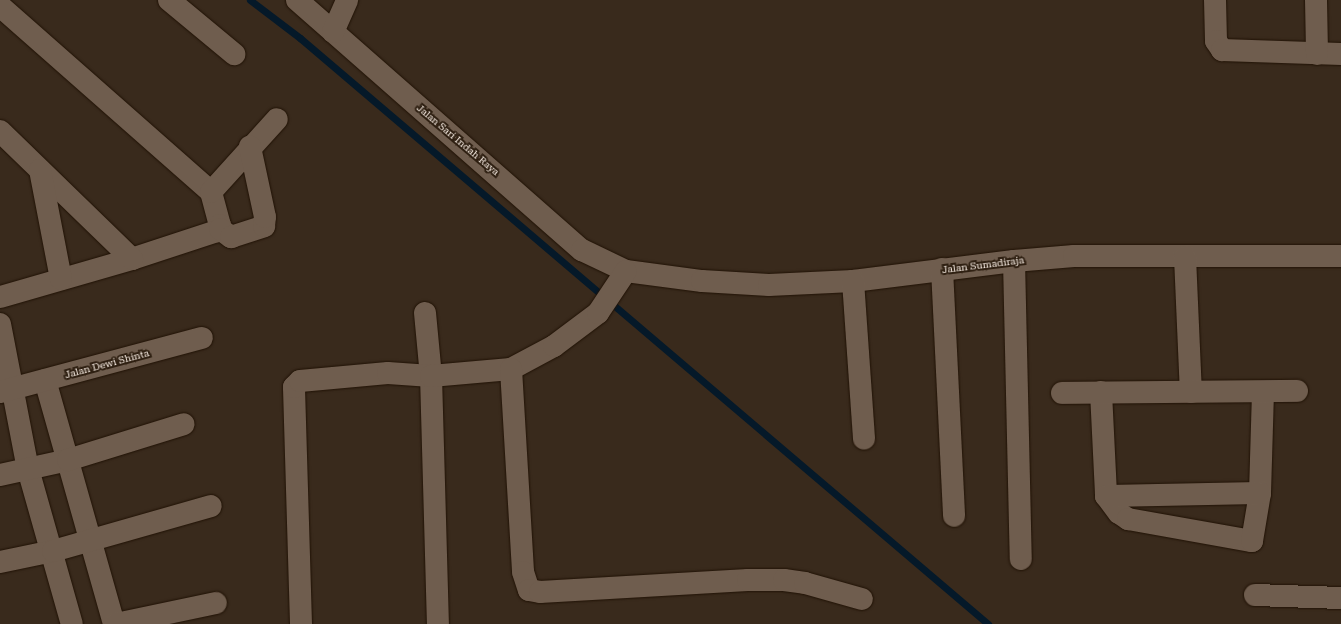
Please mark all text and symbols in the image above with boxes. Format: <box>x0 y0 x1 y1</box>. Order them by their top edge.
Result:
street label: Jalan Sari Indah Raya <box>414 102 502 178</box>
street label: Jalan Sumadiraja <box>941 254 1025 276</box>
street label: Jalan Dewi Shinta <box>63 347 151 381</box>

